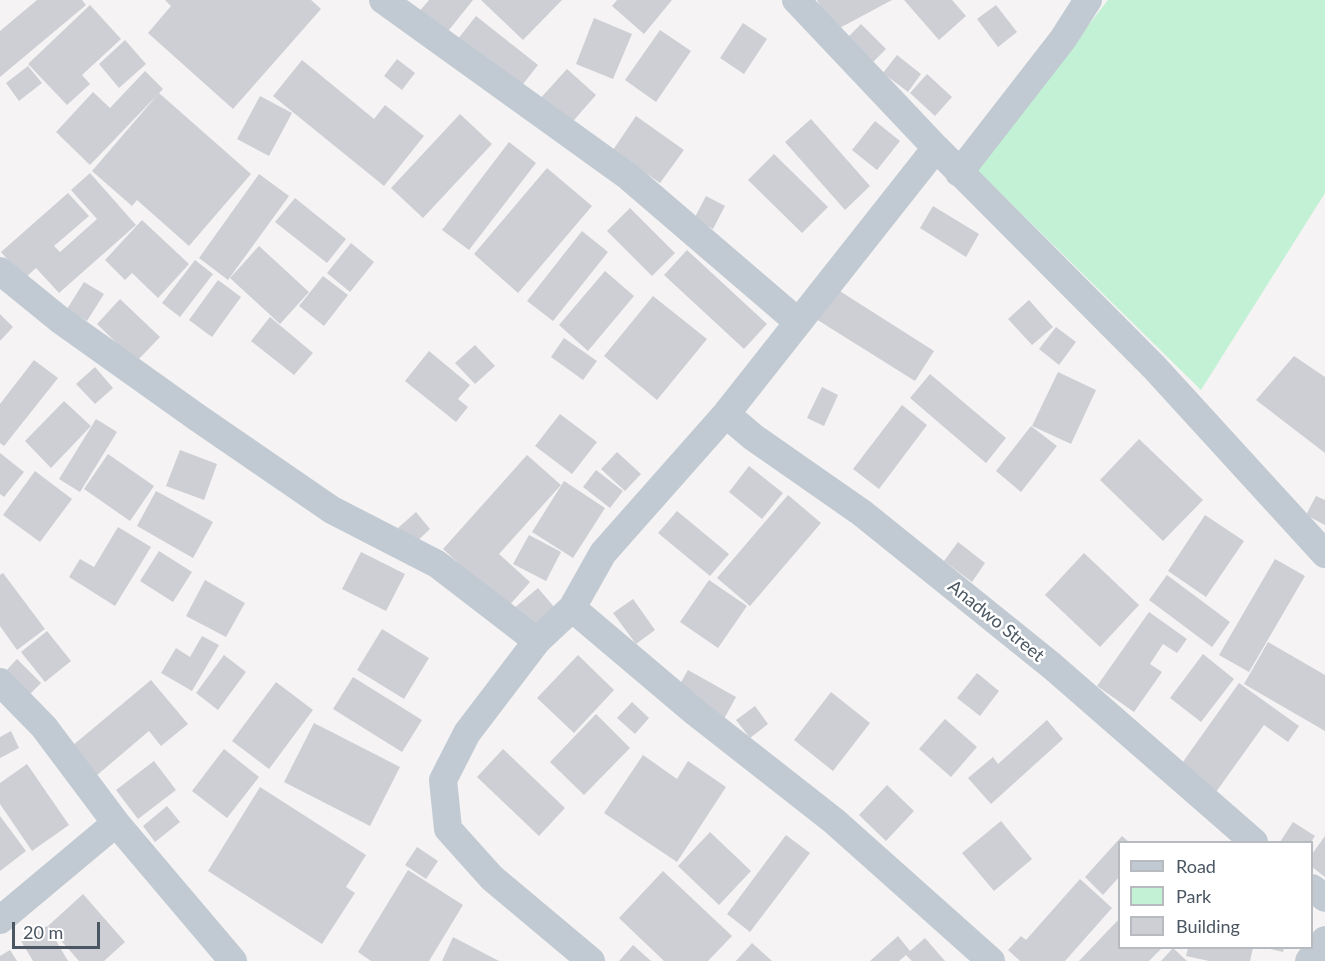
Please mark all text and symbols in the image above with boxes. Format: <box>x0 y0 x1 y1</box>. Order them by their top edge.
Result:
street label: Anadwo Street <box>944 576 1048 666</box>
legend <box>1118 841 1313 949</box>
text: Road <box>1176 855 1216 877</box>
text: Park <box>1176 885 1211 907</box>
scale bar <box>15 910 104 948</box>
text: Building <box>1176 915 1240 937</box>
text: 20 m <box>23 921 63 943</box>

